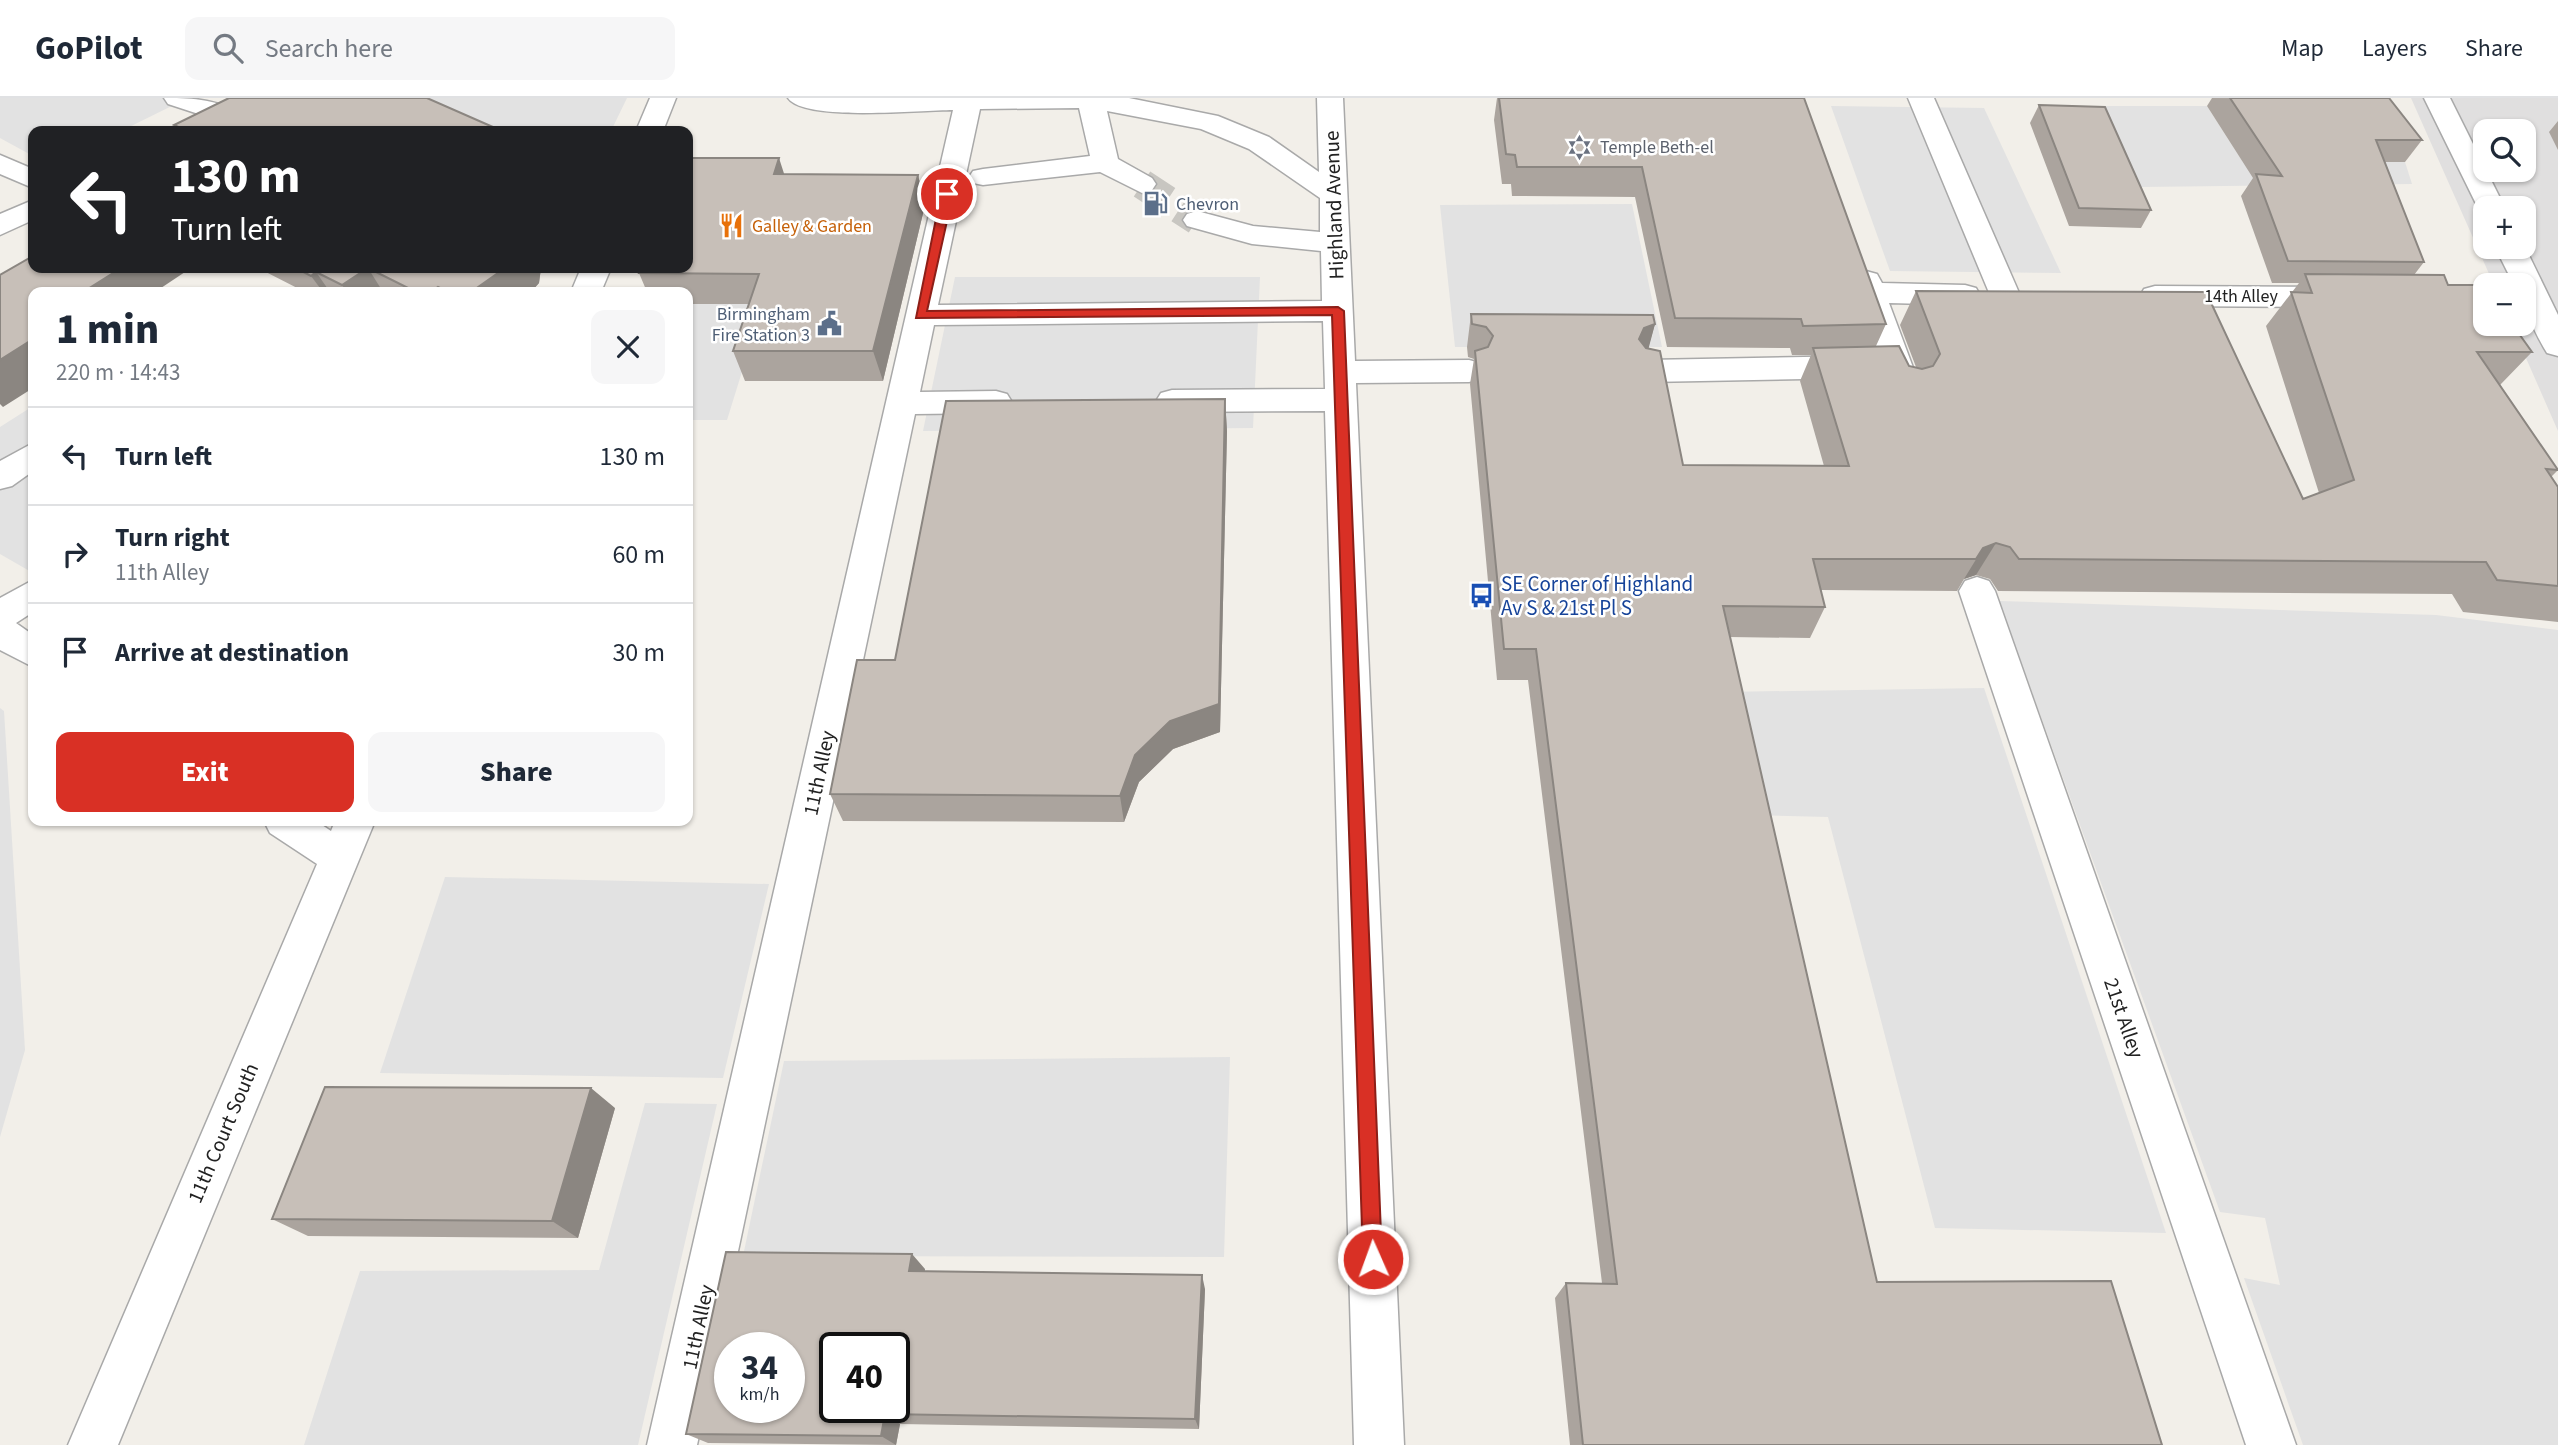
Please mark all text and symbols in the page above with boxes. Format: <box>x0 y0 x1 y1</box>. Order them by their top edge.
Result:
search box <box>185 17 675 80</box>
text: GoPilot <box>35 25 143 72</box>
icon: search <box>209 29 247 67</box>
text: Search here <box>265 30 393 67</box>
text: Map <box>2281 31 2324 66</box>
text: Layers <box>2362 31 2427 66</box>
text: Share <box>2465 31 2523 66</box>
map controls <box>2473 119 2536 336</box>
button: search <box>2473 119 2536 182</box>
street label: Highland Avenue <box>1316 130 1352 280</box>
synagogue icon: Temple Beth-el <box>1566 133 1594 161</box>
place label: Temple Beth-el <box>1600 135 1714 160</box>
text: 130 m <box>171 142 300 212</box>
icon: left <box>56 154 147 245</box>
pin <box>917 164 977 224</box>
icon: arrive <box>928 175 966 213</box>
fuel station icon: Chevron <box>1142 190 1170 218</box>
place label: Chevron <box>1176 192 1239 217</box>
button: + <box>2473 196 2536 259</box>
text: Turn left <box>171 207 282 253</box>
restaurant icon: Galley & Garden <box>718 212 746 240</box>
place label: Galley & Garden <box>752 214 872 239</box>
button: − <box>2473 273 2536 336</box>
street label: 14th Alley <box>2204 284 2278 309</box>
text: 1 min <box>56 300 159 360</box>
place label: Birmingham Fire Station 3 <box>712 302 810 348</box>
button: close <box>591 310 665 384</box>
public building icon: Birmingham Fire Station 3 <box>816 310 844 338</box>
text: 220 m · 14:43 <box>56 356 180 389</box>
icon: left <box>56 437 94 475</box>
text: Turn left <box>115 438 212 475</box>
text: 130 m <box>599 438 665 475</box>
text: Turn right <box>115 519 230 556</box>
icon: right <box>56 535 94 573</box>
text: 60 m <box>612 536 665 573</box>
text: 11th Alley <box>115 556 209 589</box>
place label: SE Corner of Highland Av S & 21st Pl S <box>1501 569 1693 623</box>
bus stop icon: SE Corner of Highland Av S & 21st Pl S <box>1467 582 1495 610</box>
icon: arrive <box>56 633 94 671</box>
text: Arrive at destination <box>115 634 349 671</box>
text: 30 m <box>612 634 665 671</box>
street label: 11th Alley <box>795 728 843 818</box>
button: Exit <box>56 732 354 812</box>
button: Share <box>368 732 665 812</box>
street label: 21st Alley <box>2096 974 2152 1062</box>
street label: 11th Court South <box>180 1058 266 1208</box>
position arrow <box>1336 1222 1410 1296</box>
street label: 11th Alley <box>674 1282 722 1372</box>
speed limit sign: 40 <box>819 1332 910 1423</box>
text: 34 <box>741 1343 778 1393</box>
text: km/h <box>740 1382 779 1407</box>

